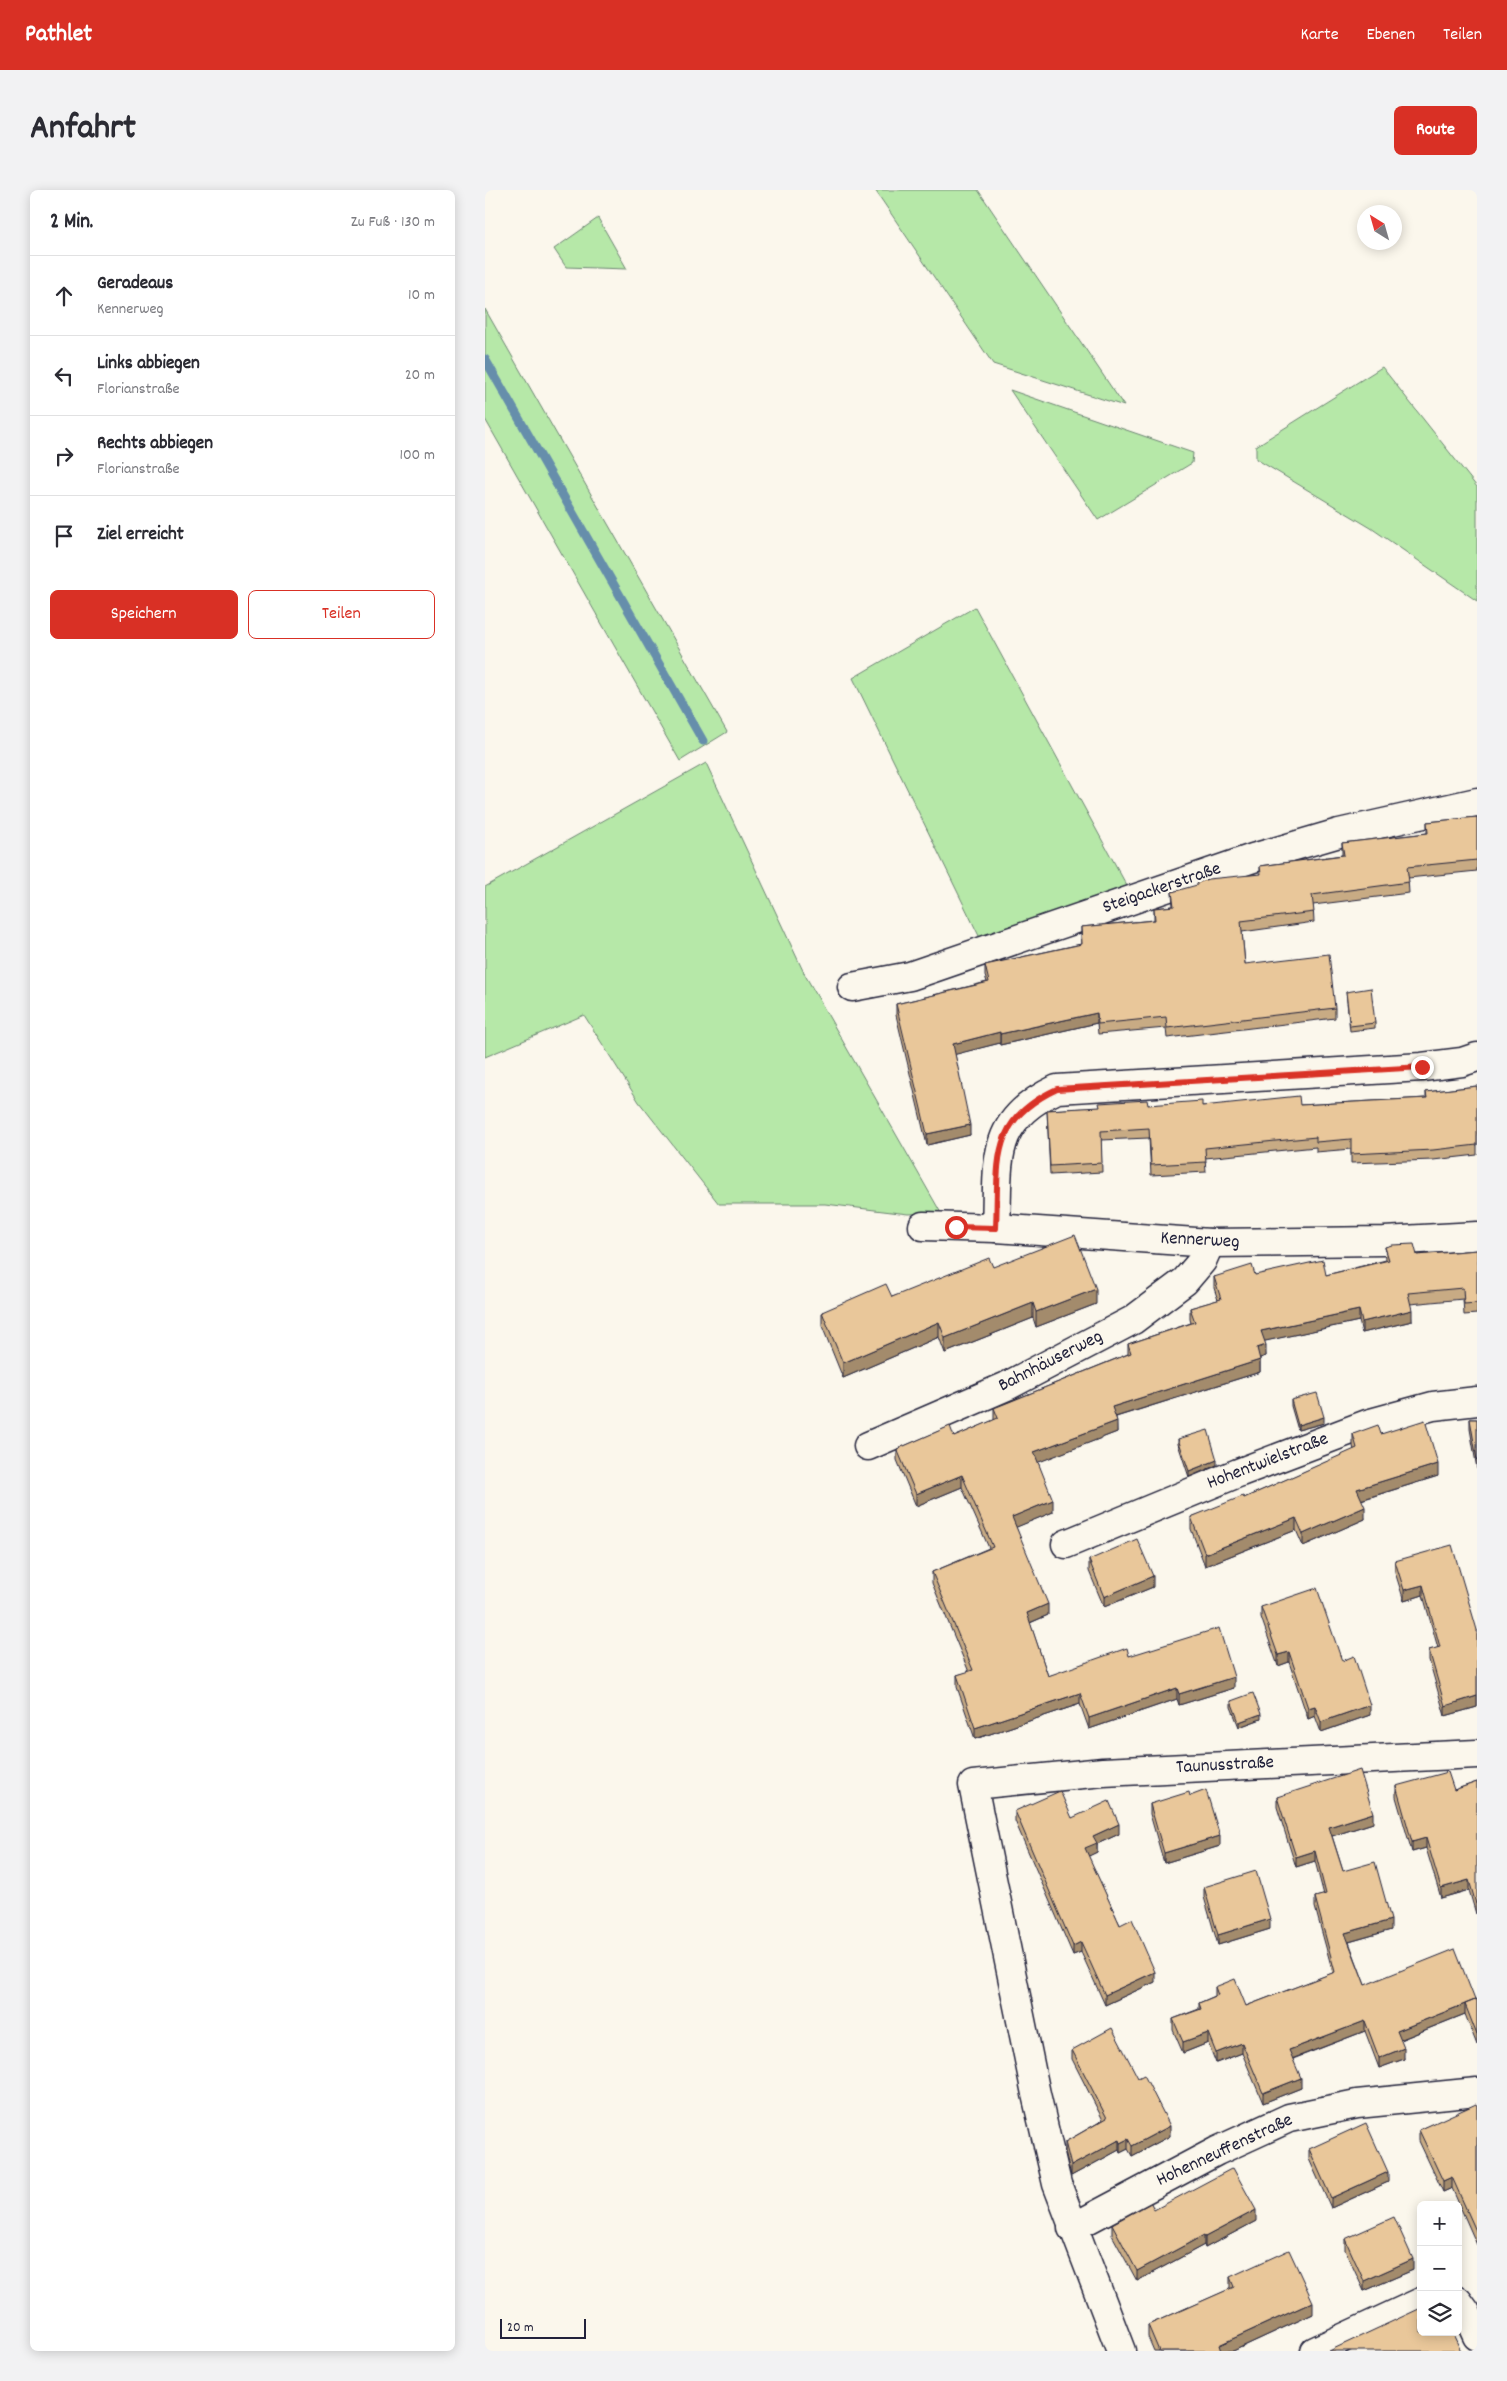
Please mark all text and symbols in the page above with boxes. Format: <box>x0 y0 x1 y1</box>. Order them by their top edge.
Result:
text: Pathlet <box>25 18 92 52</box>
text: Karte <box>1301 23 1339 48</box>
text: Ebenen <box>1367 23 1415 48</box>
text: Teilen <box>1443 23 1482 48</box>
text: Anfahrt <box>30 105 136 155</box>
button: Route <box>1394 106 1477 155</box>
north arrow <box>1357 205 1402 250</box>
text: 2 Min. <box>50 208 93 238</box>
text: Zu Fuß · 130 m <box>351 211 435 234</box>
text: Geradeaus <box>97 271 173 298</box>
icon: ahead <box>50 282 78 310</box>
text: 10 m <box>408 284 435 307</box>
text: Kennerweg <box>97 298 164 321</box>
text: Links abbiegen <box>97 351 200 378</box>
icon: left <box>50 362 78 390</box>
text: 20 m <box>405 364 435 387</box>
text: Florianstraße <box>97 378 180 401</box>
text: Rechts abbiegen <box>97 431 213 458</box>
icon: right <box>50 442 78 470</box>
text: 100 m <box>399 444 435 467</box>
text: Florianstraße <box>97 458 180 481</box>
icon: arrive <box>50 522 78 550</box>
text: Ziel erreicht <box>97 522 184 549</box>
button: Speichern <box>50 590 238 639</box>
button: Teilen <box>248 590 435 639</box>
street label: Steigackerstraße <box>1099 856 1225 922</box>
route end <box>1411 1056 1434 1079</box>
route start <box>945 1216 968 1239</box>
street label: Kennerweg <box>1160 1225 1240 1257</box>
street label: Bahnhäuserweg <box>994 1324 1108 1400</box>
street label: Hohentwielstraße <box>1203 1426 1333 1498</box>
street label: Taunusstraße <box>1175 1750 1275 1782</box>
street label: Hohenneuffenstraße <box>1152 2108 1298 2194</box>
map controls <box>1417 2201 1462 2336</box>
button: + <box>1417 2201 1462 2246</box>
button: − <box>1417 2246 1462 2291</box>
button: layers <box>1417 2291 1462 2336</box>
scale bar <box>500 2316 586 2339</box>
text: 20 m <box>507 2318 534 2338</box>

